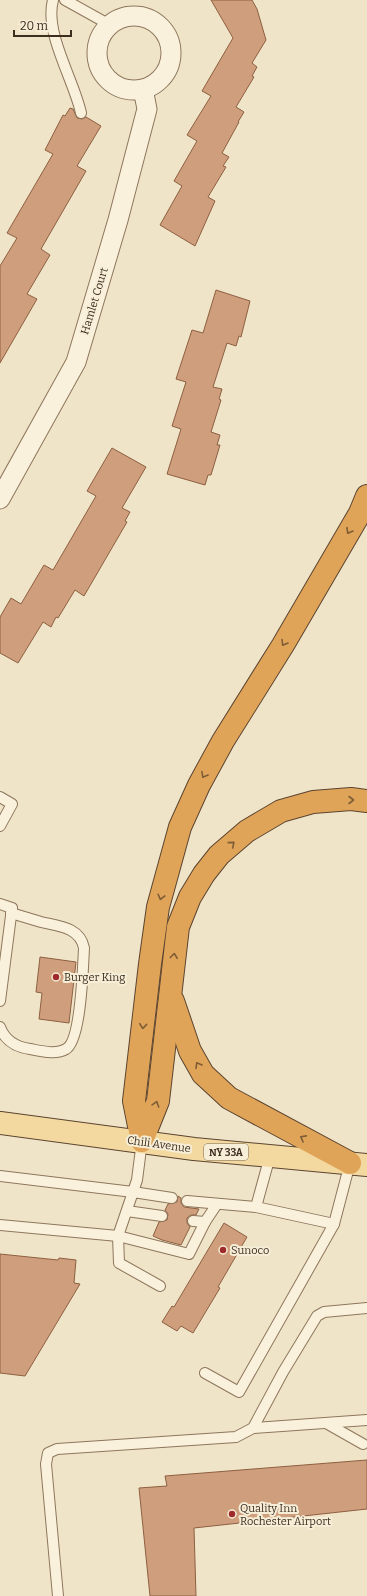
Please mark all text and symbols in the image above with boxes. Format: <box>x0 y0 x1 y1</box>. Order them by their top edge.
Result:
scale bar <box>14 12 71 38</box>
text: 20 m <box>20 19 49 33</box>
street label: Hamlet Court <box>78 266 111 336</box>
one-way arrow <box>347 527 354 534</box>
one-way arrow <box>281 639 289 646</box>
one-way arrow <box>201 771 209 779</box>
one-way arrow <box>348 796 354 804</box>
one-way arrow <box>228 841 235 848</box>
one-way arrow <box>157 894 165 901</box>
one-way arrow <box>169 953 178 959</box>
place label: Burger King <box>64 971 125 984</box>
marker: Burger King <box>51 972 61 982</box>
one-way arrow <box>138 1023 147 1029</box>
one-way arrow <box>196 1062 203 1069</box>
one-way arrow <box>152 1101 160 1108</box>
street label: Chili Avenue <box>126 1134 192 1155</box>
one-way arrow <box>300 1135 307 1143</box>
road number: NY 33A <box>204 1144 248 1160</box>
place label: Sunoco <box>231 1244 269 1257</box>
marker: Sunoco <box>218 1245 228 1255</box>
place label: Quality Inn Rochester Airport <box>240 1502 331 1528</box>
marker: Quality Inn Rochester Airport <box>227 1509 237 1519</box>

